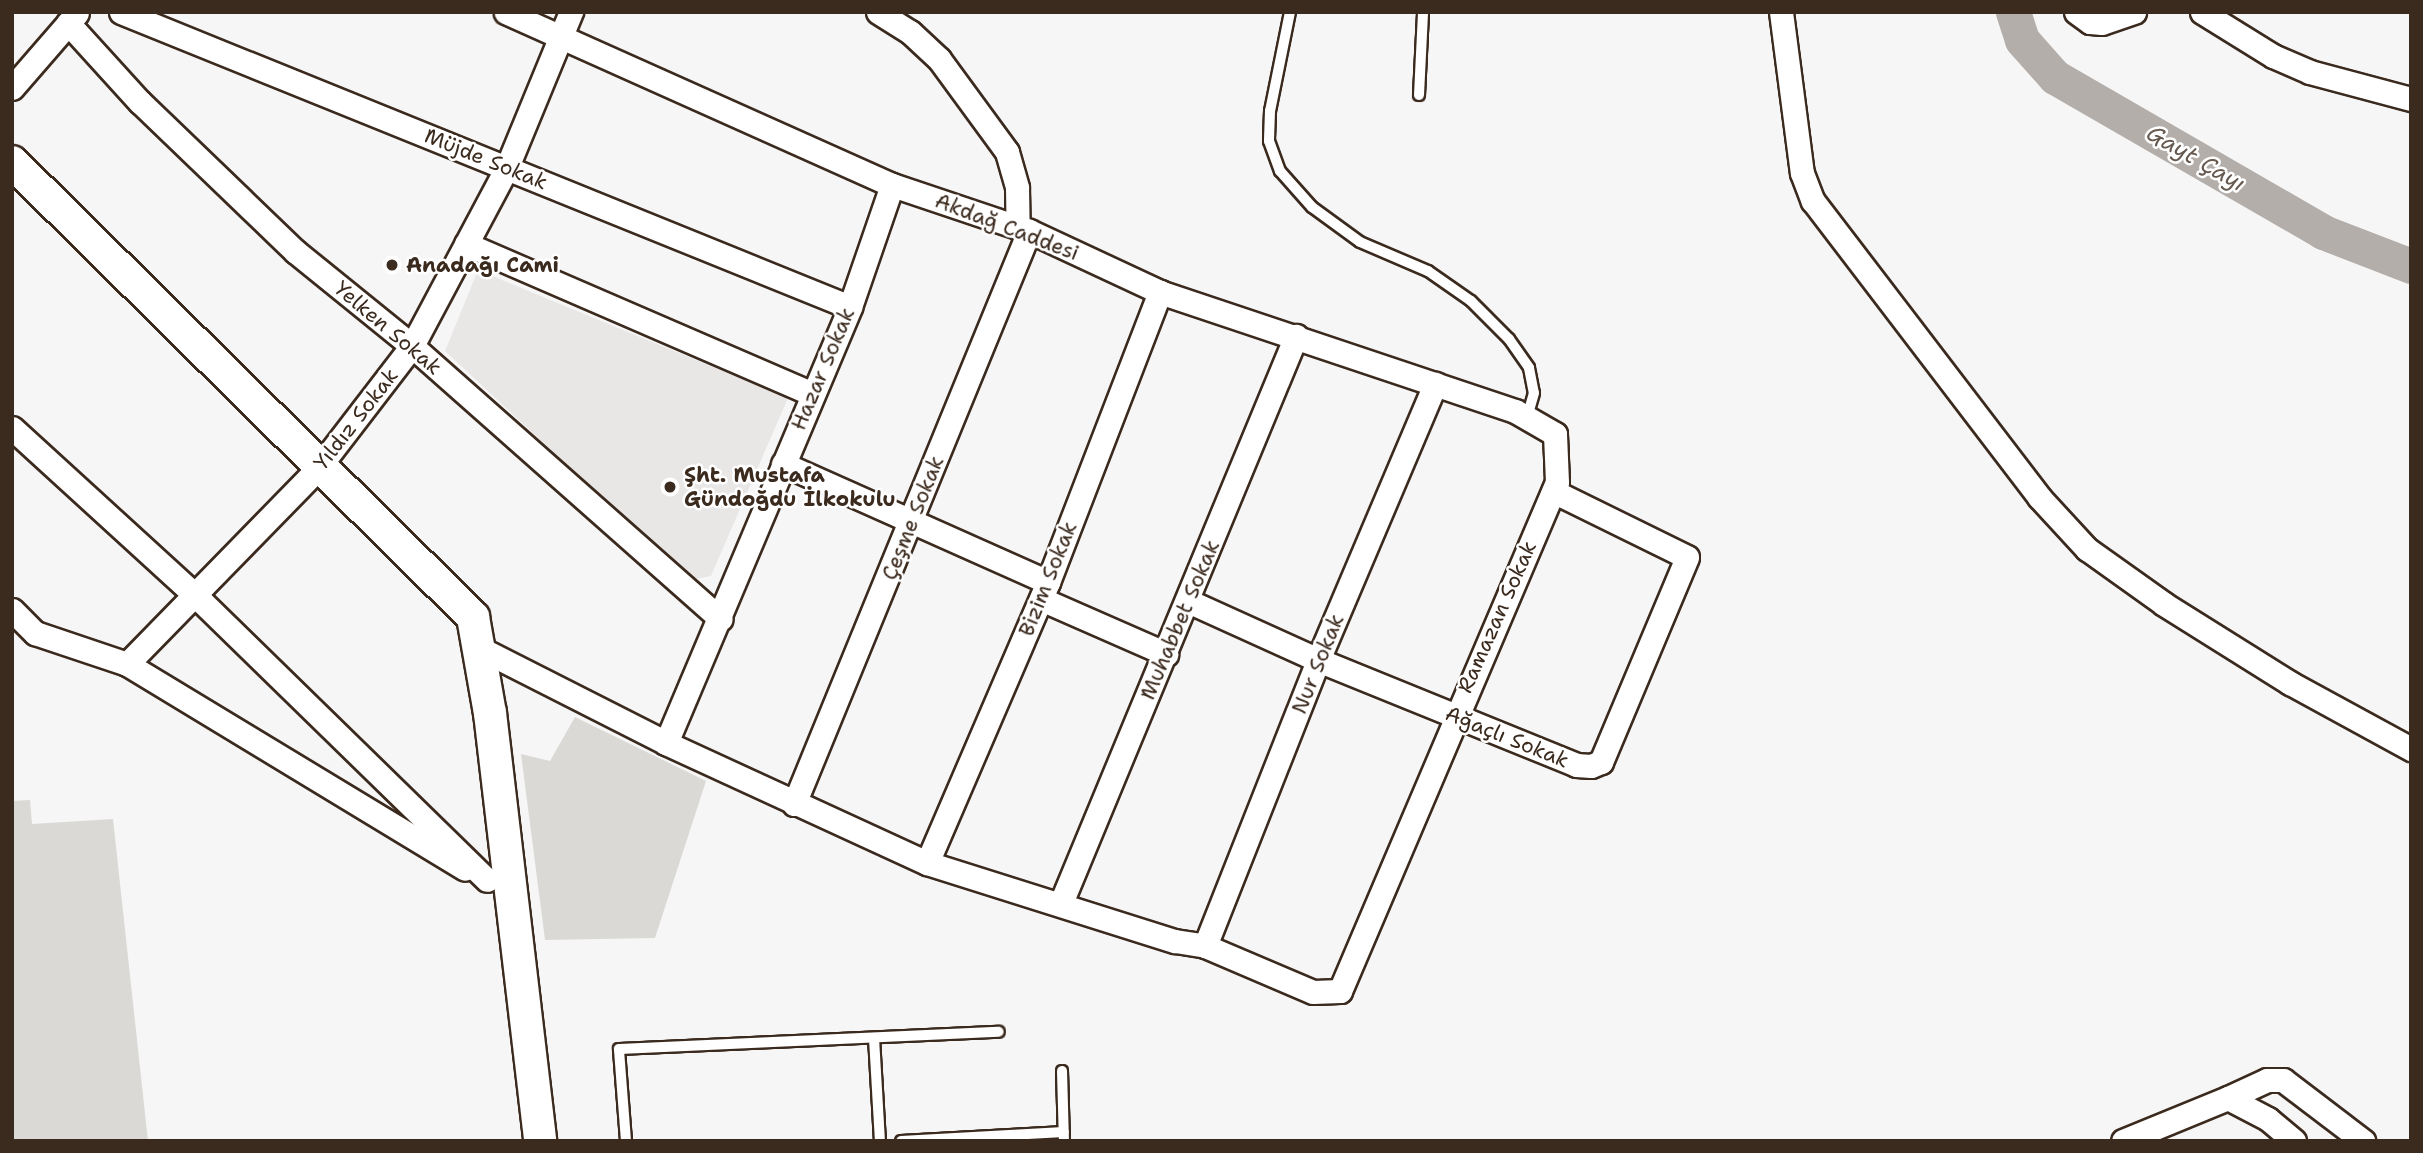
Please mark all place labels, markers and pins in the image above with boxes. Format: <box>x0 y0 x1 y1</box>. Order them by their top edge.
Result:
place label: Anadağı Cami <box>406 252 559 278</box>
marker: Anadağı Cami <box>384 257 400 273</box>
place label: Şht. Mustafa Gündoğdu İlkokulu <box>684 462 896 512</box>
marker: Şht. Mustafa Gündoğdu İlkokulu <box>662 479 678 495</box>

